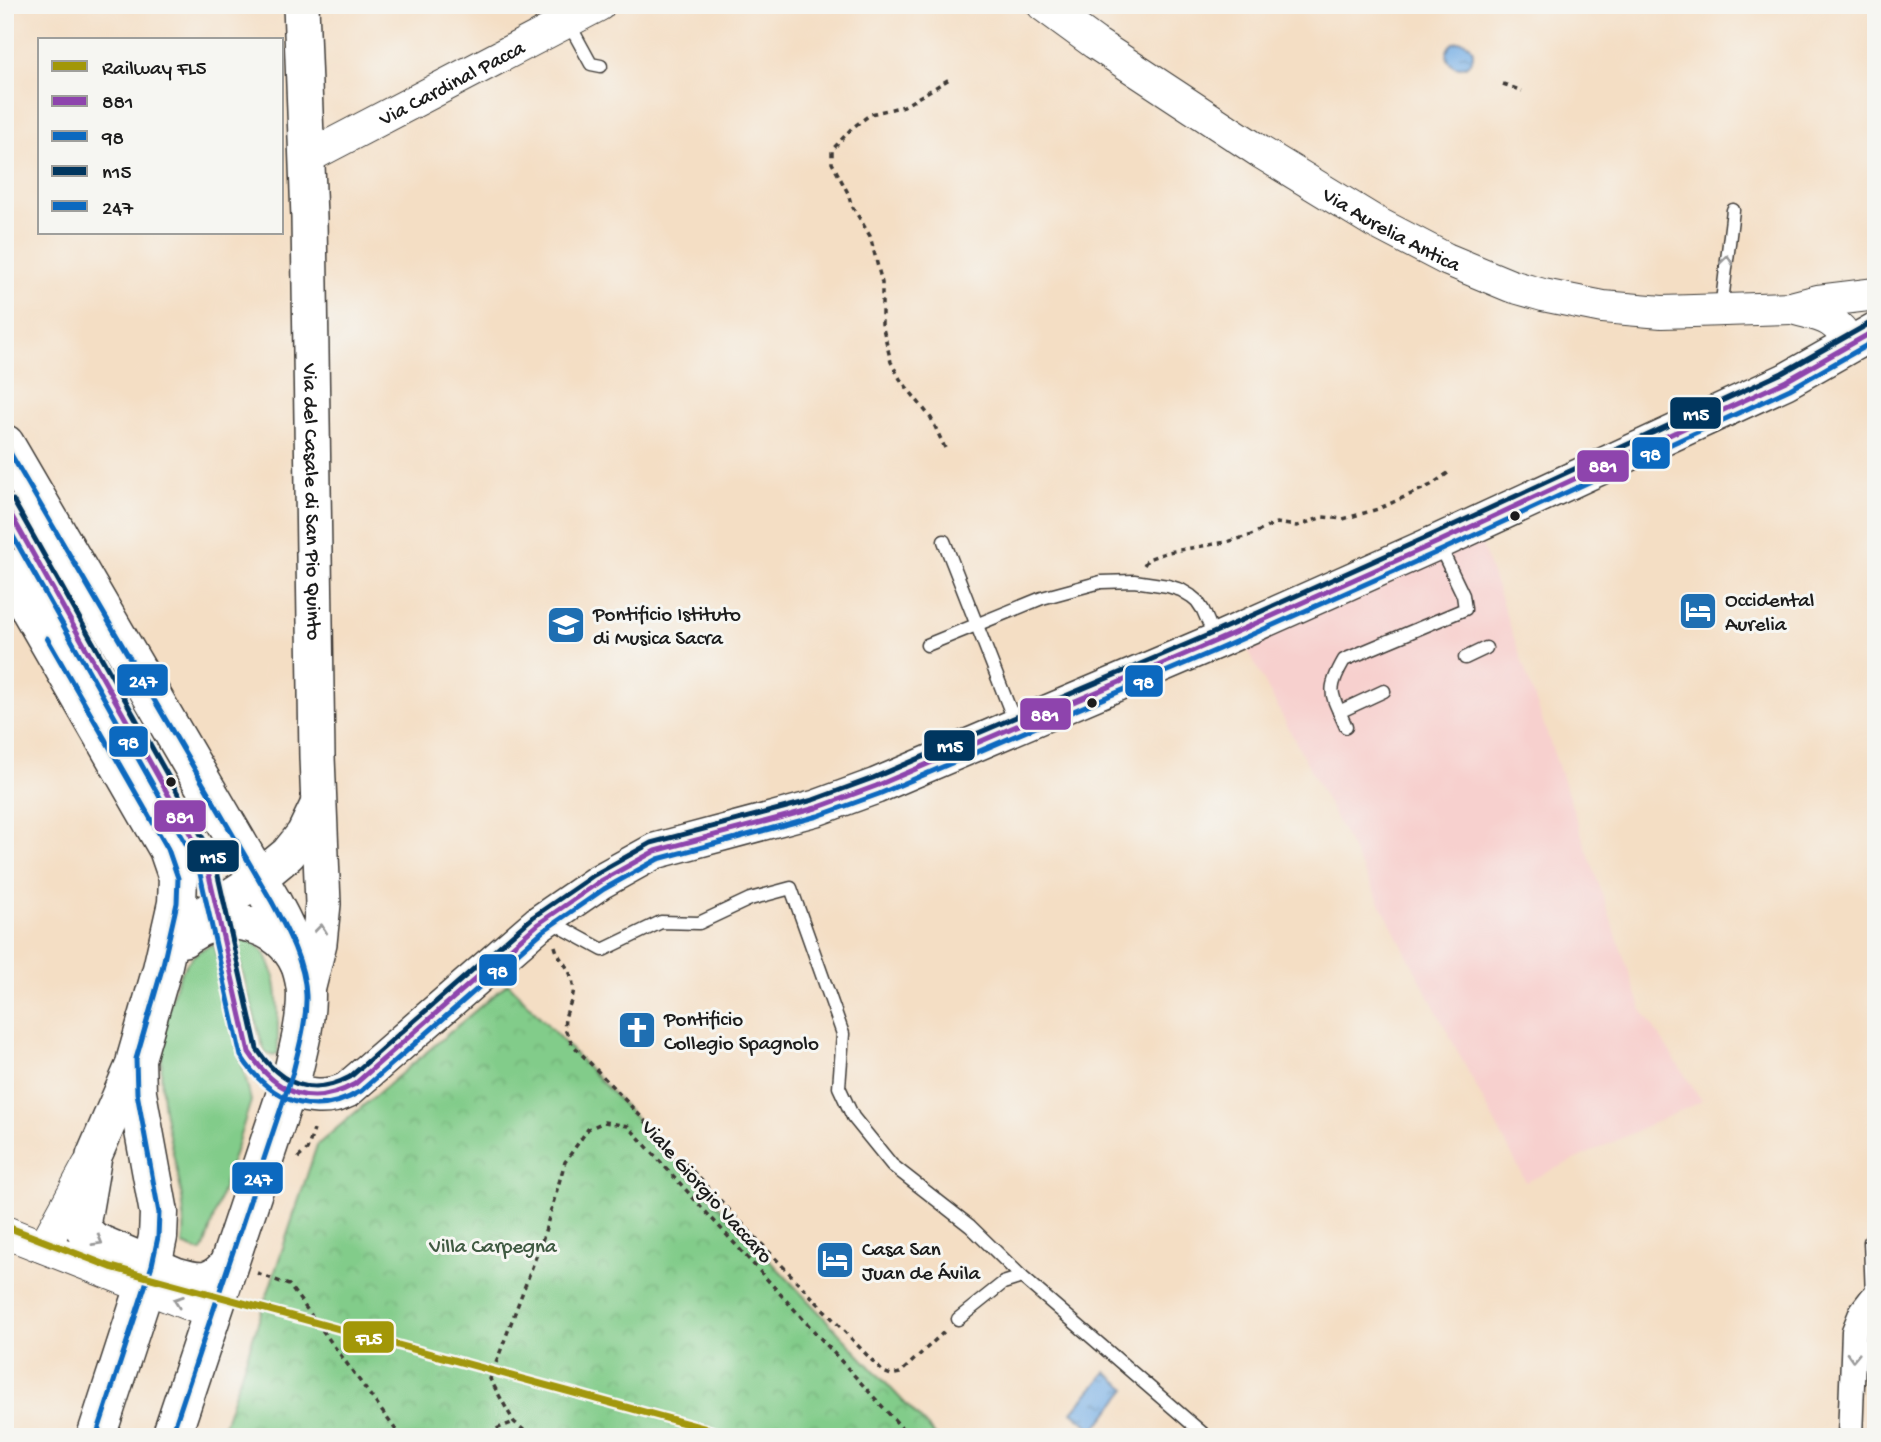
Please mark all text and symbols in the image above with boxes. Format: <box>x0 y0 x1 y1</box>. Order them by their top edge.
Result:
street label: Via Cardinal Pacca <box>375 36 531 134</box>
legend <box>38 38 284 234</box>
text: Railway FL5 <box>102 58 207 83</box>
text: 881 <box>102 92 134 117</box>
text: 98 <box>101 128 124 153</box>
text: n15 <box>102 162 132 187</box>
street label: Via Aurelia Antica <box>1316 183 1464 280</box>
text: 247 <box>102 198 134 223</box>
one-way arrow <box>1719 254 1734 266</box>
street label: Via del Casale di San Pio Quinto <box>295 362 324 641</box>
line badge: n15 <box>1669 396 1722 430</box>
text: n15 <box>1683 405 1709 428</box>
line badge: 98 <box>1631 436 1671 470</box>
text: 98 <box>1640 445 1662 468</box>
line badge: 881 <box>1576 449 1630 483</box>
text: 881 <box>1589 457 1617 480</box>
unlabelled marker <box>1508 509 1522 523</box>
hotel icon: Occidental Aurelia <box>1677 590 1719 632</box>
place label: Occidental Aurelia <box>1725 590 1814 639</box>
school or university icon: Pontificio Istituto di Musica Sacra <box>545 604 587 646</box>
place label: Pontificio Istituto di Musica Sacra <box>592 604 741 653</box>
line badge: 247 <box>116 663 169 697</box>
line badge: 98 <box>1124 664 1164 698</box>
text: 247 <box>129 672 158 695</box>
text: 98 <box>1133 673 1155 696</box>
unlabelled marker <box>1085 696 1099 710</box>
line badge: 881 <box>1019 697 1072 731</box>
text: 881 <box>1031 706 1059 729</box>
line badge: 98 <box>108 725 149 758</box>
line badge: n15 <box>923 729 976 762</box>
text: 98 <box>118 733 140 756</box>
text: n15 <box>937 737 963 760</box>
unlabelled marker <box>164 775 178 789</box>
line badge: 881 <box>153 799 207 833</box>
text: 881 <box>166 808 194 831</box>
line badge: n15 <box>186 839 240 873</box>
text: n15 <box>200 848 226 871</box>
one-way arrow <box>313 923 328 935</box>
line badge: 98 <box>478 953 518 987</box>
text: 98 <box>487 962 509 985</box>
church icon: Pontificio Collegio Spagnolo <box>616 1009 658 1051</box>
place label: Pontificio Collegio Spagnolo <box>663 1009 819 1058</box>
street label: Viale Giorgio Vaccaro <box>634 1116 776 1270</box>
line badge: 247 <box>231 1161 284 1195</box>
text: 247 <box>244 1170 273 1193</box>
one-way arrow <box>90 1232 103 1245</box>
park label: Villa Carpegna <box>428 1236 558 1261</box>
hotel icon: Casa San Juan de Ávila <box>814 1239 856 1281</box>
place label: Casa San Juan de Ávila <box>862 1239 982 1288</box>
one-way arrow <box>173 1295 185 1309</box>
line badge: FL5 <box>342 1320 395 1354</box>
text: FL5 <box>355 1329 382 1352</box>
one-way arrow <box>1845 1352 1860 1363</box>

